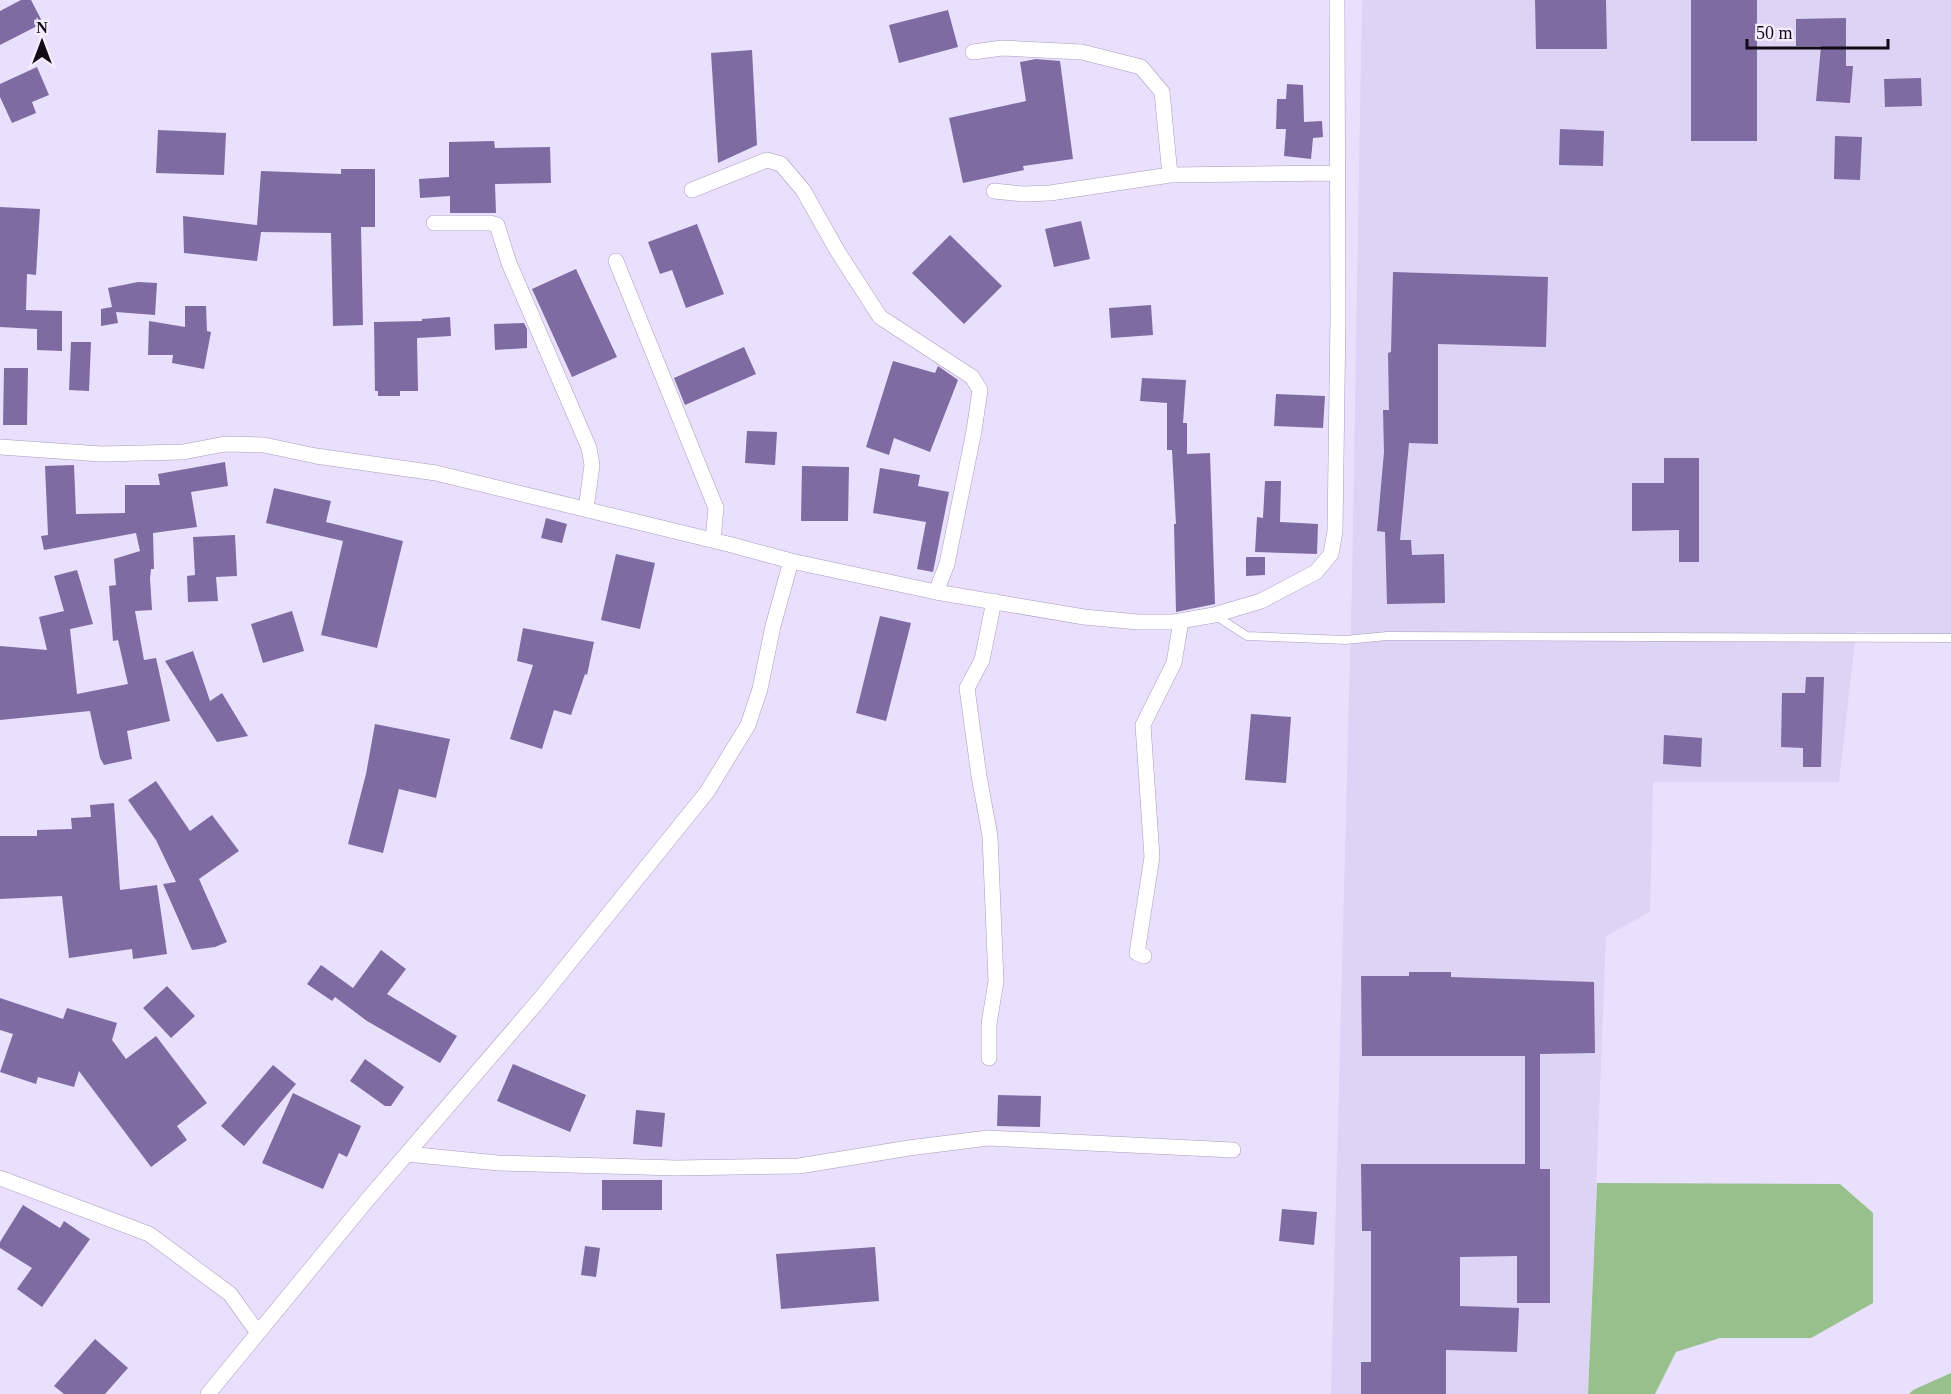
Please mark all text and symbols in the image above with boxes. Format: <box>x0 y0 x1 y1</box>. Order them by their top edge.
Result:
north arrow <box>12 12 72 72</box>
scale bar <box>1747 12 1888 50</box>
text: N <box>36 19 48 36</box>
text: 50 m <box>1756 23 1793 43</box>

